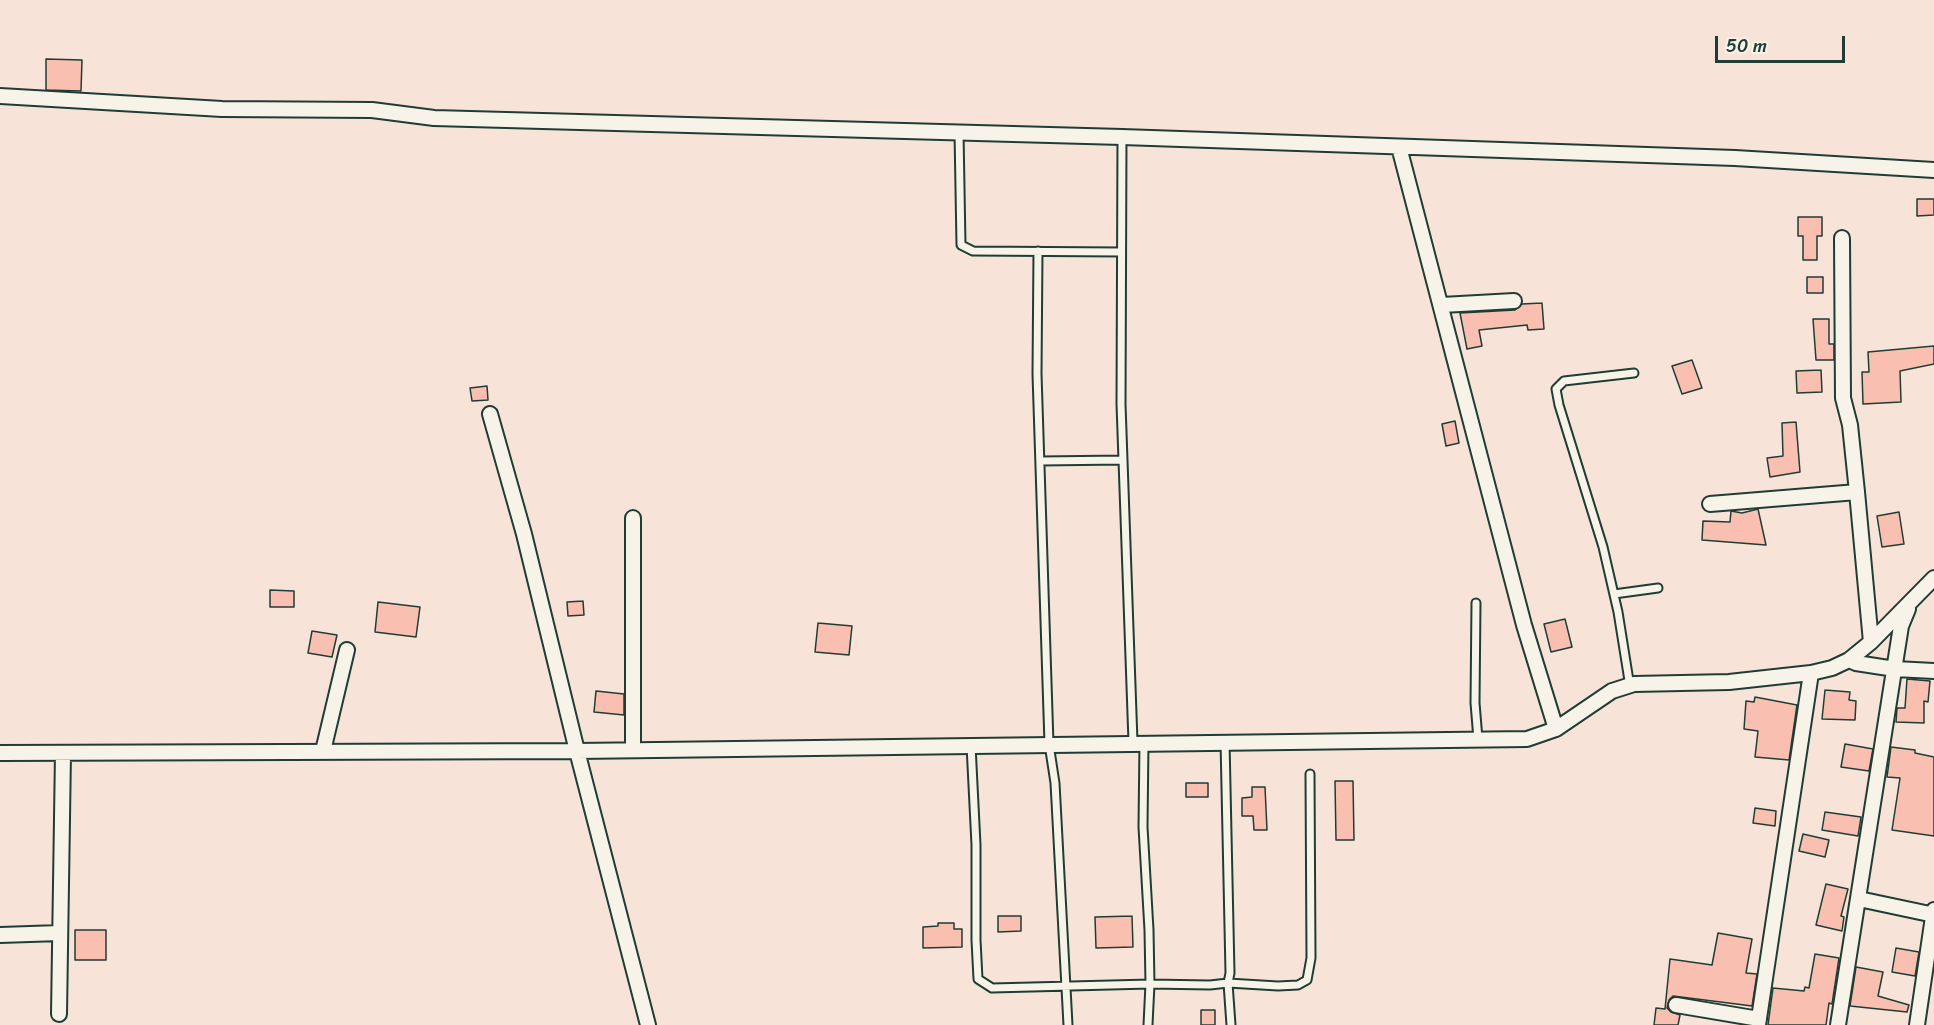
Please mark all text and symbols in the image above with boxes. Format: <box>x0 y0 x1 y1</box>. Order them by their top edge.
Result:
scale bar <box>1718 24 1848 62</box>
text: 50 m <box>1726 30 1767 62</box>

